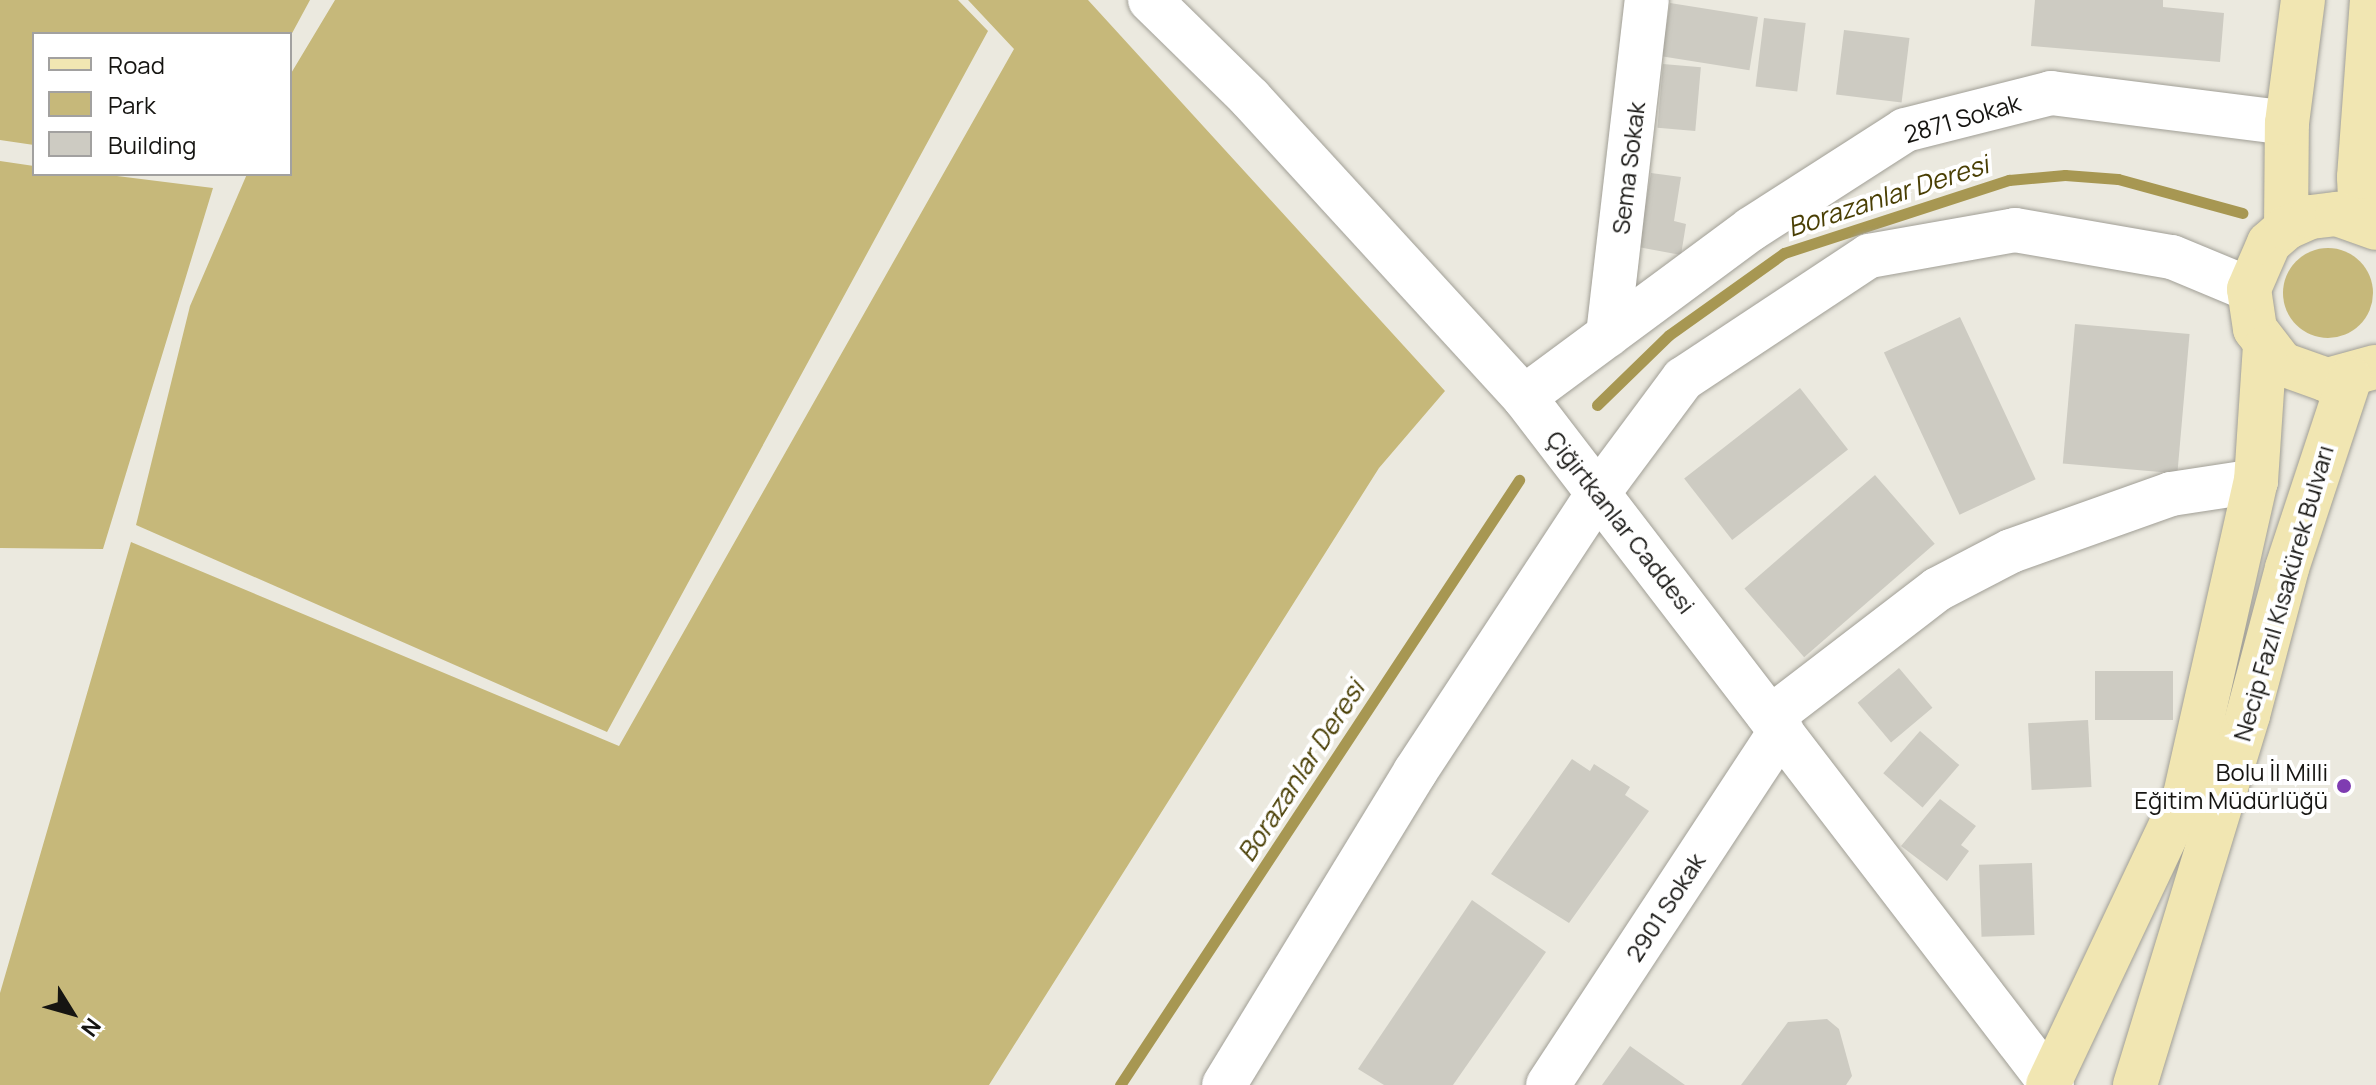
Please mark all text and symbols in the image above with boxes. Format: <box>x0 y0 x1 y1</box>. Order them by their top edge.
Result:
legend <box>32 32 292 176</box>
text: Road <box>108 48 165 81</box>
text: Park <box>108 88 156 121</box>
street label: 2871 Sokak <box>1900 88 2024 148</box>
street label: Sema Sokak <box>1606 100 1650 236</box>
text: Building <box>108 128 196 161</box>
water label: Borazanlar Deresi <box>1784 149 1992 243</box>
street label: Çiğirtkanlar Caddesi <box>1541 425 1701 619</box>
street label: Necip Fazıl Kısakürek Bulvarı <box>2227 442 2339 744</box>
water label: Borazanlar Deresi <box>1231 675 1371 867</box>
place label: Bolu İl Milli Eğitim Müdürlüğü <box>2134 758 2328 814</box>
marker: Bolu İl Milli Eğitim Müdürlüğü <box>2335 777 2353 795</box>
street label: 2901 Sokak <box>1619 847 1711 967</box>
north arrow <box>32 973 112 1053</box>
text: N <box>74 1012 108 1043</box>

